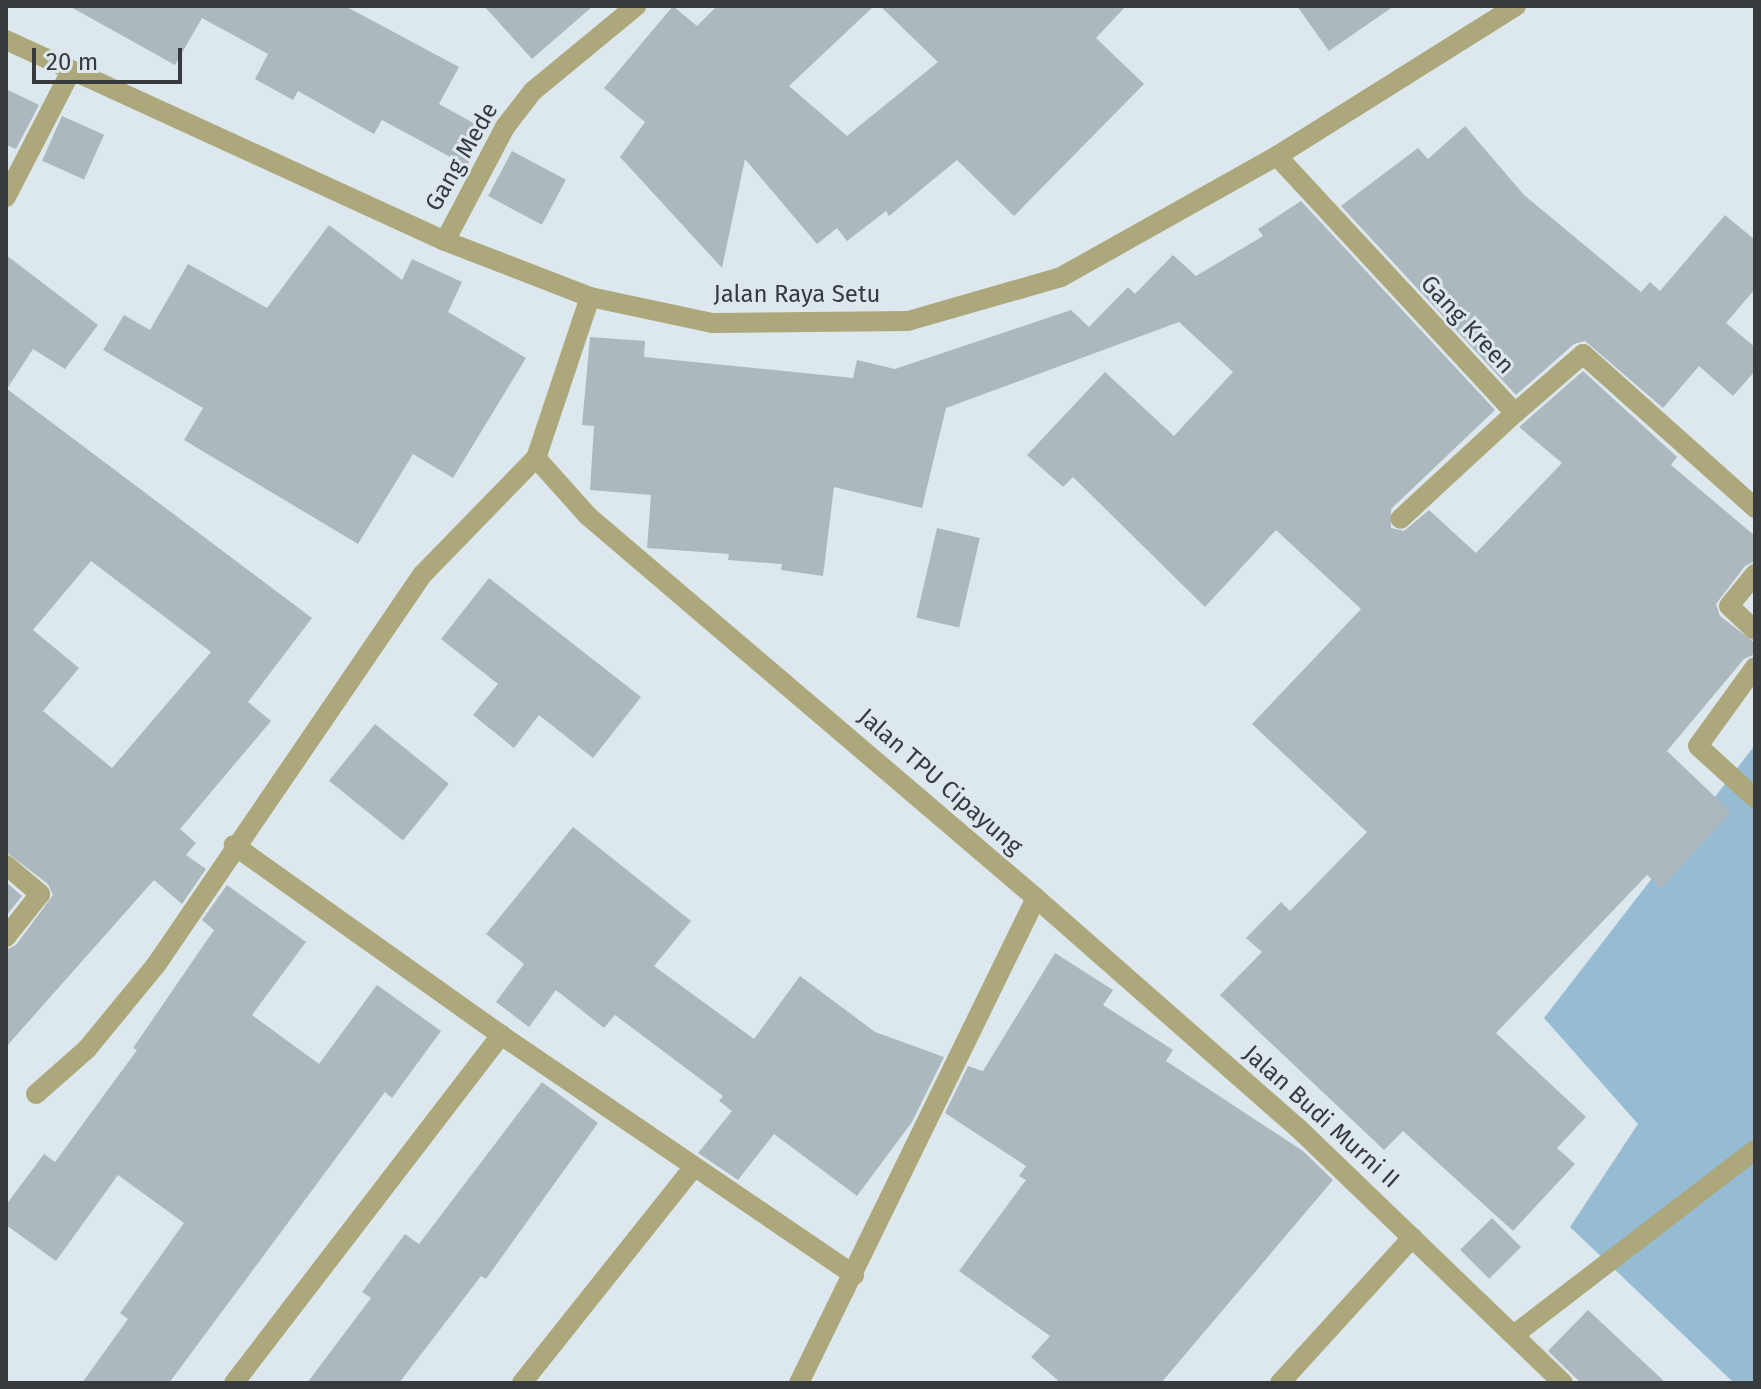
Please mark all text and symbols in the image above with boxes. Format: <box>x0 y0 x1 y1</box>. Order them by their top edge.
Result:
scale bar <box>36 32 186 82</box>
text: 20 m <box>46 48 98 76</box>
street label: Gang Mede <box>419 98 505 216</box>
street label: Gang Kreen <box>1414 270 1520 380</box>
street label: Jalan Raya Setu <box>713 281 881 309</box>
street label: Jalan TPU Cipayung <box>852 703 1028 861</box>
street label: Jalan Budi Murni II <box>1237 1039 1405 1195</box>

